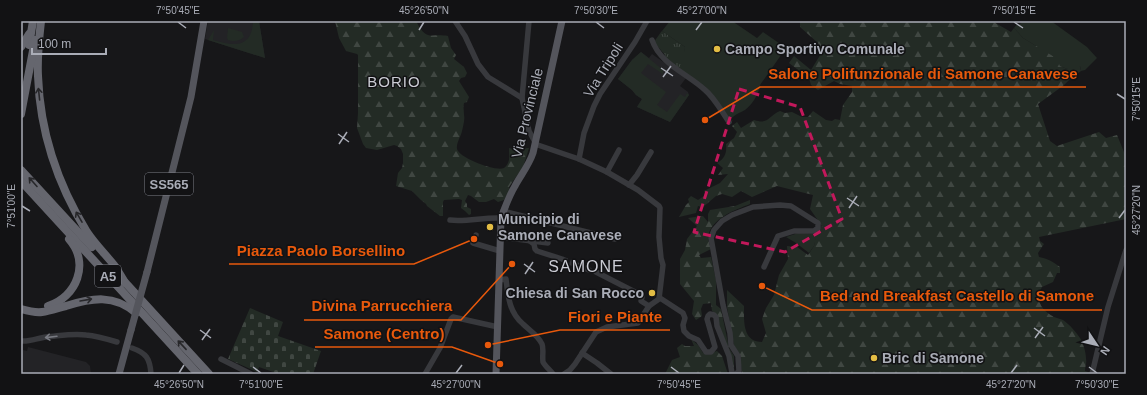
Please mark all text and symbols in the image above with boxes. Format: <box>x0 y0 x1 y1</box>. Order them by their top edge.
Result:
text: 7°50'45"E <box>156 5 200 16</box>
text: 45°26'50"N <box>399 5 449 16</box>
text: 7°50'30"E <box>574 5 618 16</box>
text: 45°27'00"N <box>677 5 727 16</box>
text: 7°50'15"E <box>992 5 1036 16</box>
scale bar <box>32 30 106 56</box>
text: 100 m <box>38 37 71 51</box>
street label: Via Tripoli <box>580 40 626 100</box>
place label: Campo Sportivo Comunale <box>725 41 905 57</box>
marker: Campo Sportivo Comunale <box>712 44 722 54</box>
callout: Salone Polifunzionale di Samone Canavese <box>760 60 1086 87</box>
text: Salone Polifunzionale di Samone Canavese <box>768 65 1078 82</box>
street label: Via Provinciale <box>508 66 546 160</box>
district label: BORIO <box>367 73 421 90</box>
text: 7°50'15"E <box>1131 77 1142 121</box>
one-way arrow <box>36 88 43 101</box>
road number: SS565 <box>145 173 193 195</box>
one-way arrow <box>28 177 37 187</box>
text: 7°51'00"E <box>6 184 17 228</box>
text: 45°27'20"N <box>1131 185 1142 235</box>
one-way arrow <box>74 211 82 223</box>
place label: Municipio di Samone Canavese <box>498 211 622 243</box>
marker: Municipio di Samone Canavese <box>485 222 495 232</box>
callout: Piazza Paolo Borsellino <box>229 237 414 264</box>
text: Piazza Paolo Borsellino <box>237 242 405 259</box>
district label: SAMONE <box>548 258 624 275</box>
road number: A5 <box>95 265 121 287</box>
callout: Bed and Breakfast Castello di Samone <box>812 283 1102 310</box>
place label: Chiesa di San Rocco <box>506 285 644 301</box>
text: Bed and Breakfast Castello di Samone <box>820 287 1094 304</box>
marker: Chiesa di San Rocco <box>647 288 657 298</box>
callout: Divina Parrucchiera <box>304 293 461 320</box>
one-way arrow <box>79 296 92 304</box>
text: Divina Parrucchiera <box>312 297 453 314</box>
callout: Fiori e Piante <box>560 303 670 330</box>
text: Fiori e Piante <box>568 308 662 325</box>
callout: Samone (Centro) <box>315 320 452 347</box>
text: Samone (Centro) <box>324 325 444 342</box>
north arrow <box>1077 325 1117 365</box>
one-way arrow <box>45 333 58 340</box>
one-way arrow <box>178 340 187 350</box>
text: N <box>1098 344 1112 357</box>
place label: Bric di Samone <box>882 350 984 366</box>
marker: Bric di Samone <box>869 353 879 363</box>
text: 45°26'50"N <box>154 379 204 390</box>
text: 7°51'00"E <box>239 379 283 390</box>
text: 45°27'00"N <box>431 379 481 390</box>
text: 7°50'45"E <box>657 379 701 390</box>
text: 45°27'20"N <box>986 379 1036 390</box>
text: 7°50'30"E <box>1075 379 1119 390</box>

